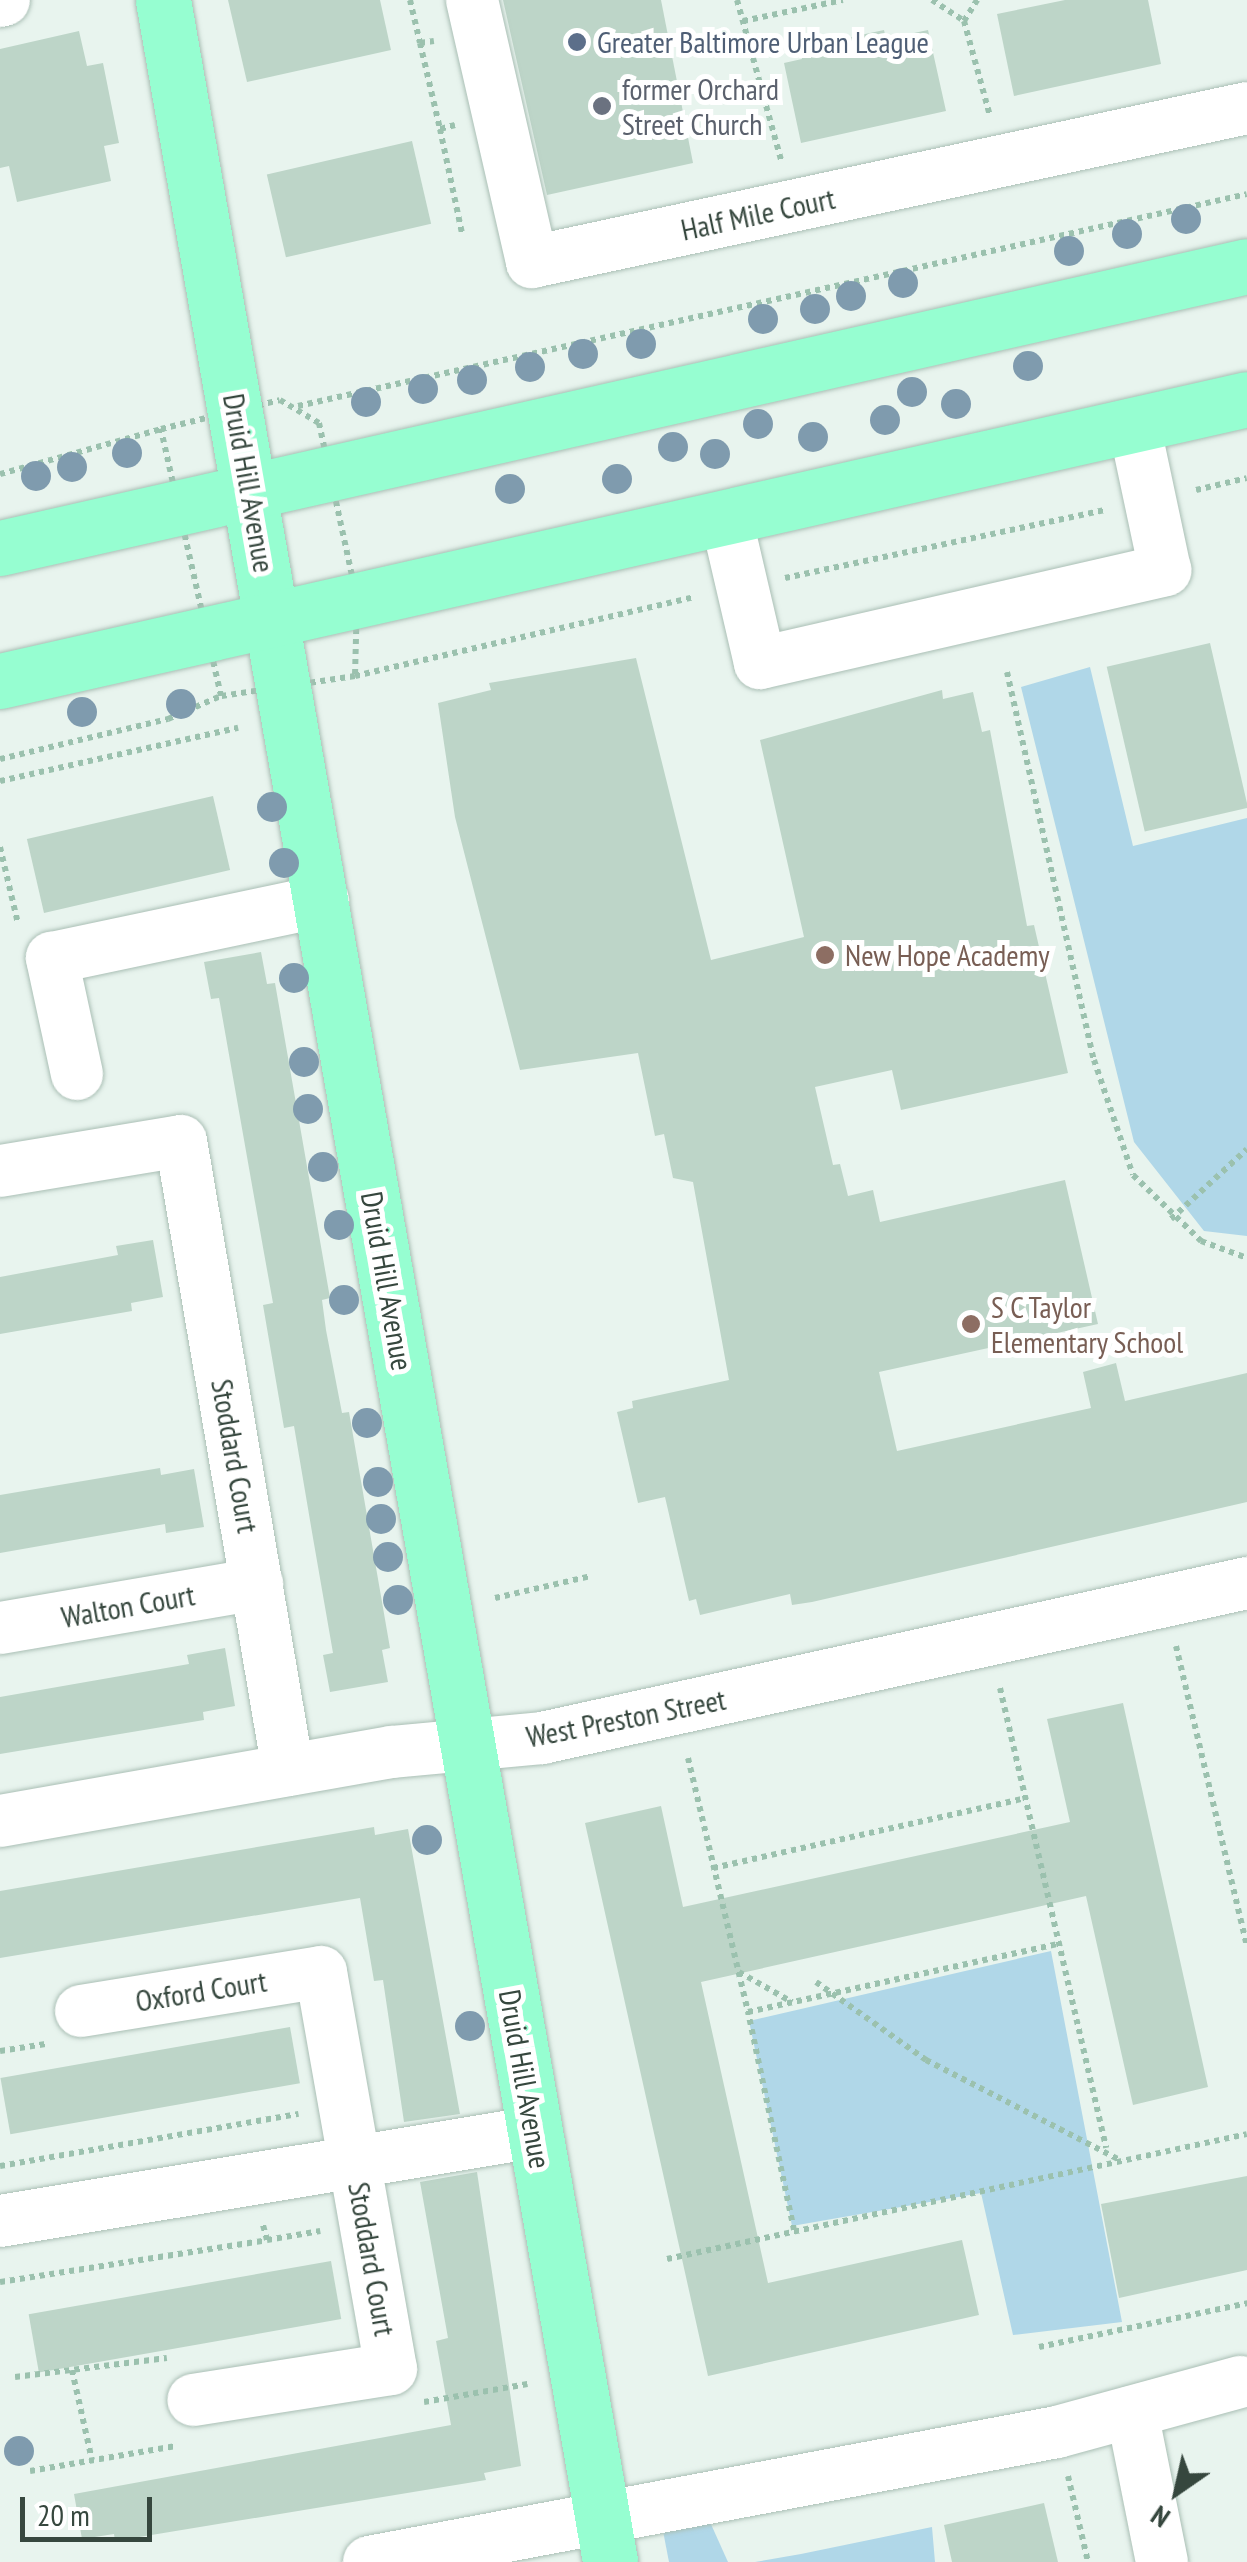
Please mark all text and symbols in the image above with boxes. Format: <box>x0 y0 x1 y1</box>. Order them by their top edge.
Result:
place label: Greater Baltimore Urban League <box>597 24 929 60</box>
marker: Greater Baltimore Urban League <box>566 31 588 53</box>
place label: former Orchard Street Church <box>622 71 779 142</box>
marker: former Orchard Street Church <box>591 95 613 117</box>
street label: Half Mile Court <box>678 180 838 248</box>
street label: Druid Hill Avenue <box>216 390 282 576</box>
place label: New Hope Academy <box>845 937 1051 973</box>
marker: New Hope Academy <box>814 944 836 966</box>
street label: Druid Hill Avenue <box>354 1188 420 1374</box>
place label: S C Taylor Elementary School <box>991 1289 1184 1360</box>
marker: S C Taylor Elementary School <box>960 1313 982 1335</box>
street label: Stoddard Court <box>204 1376 266 1536</box>
street label: Walton Court <box>59 1577 197 1635</box>
street label: West Preston Street <box>523 1681 729 1755</box>
street label: Oxford Court <box>133 1963 269 2019</box>
street label: Druid Hill Avenue <box>492 1986 558 2172</box>
street label: Stoddard Court <box>341 2179 403 2339</box>
north arrow <box>1127 2442 1227 2542</box>
scale bar <box>25 2477 158 2539</box>
text: 20 m <box>37 2495 90 2534</box>
text: N <box>1143 2498 1177 2537</box>

